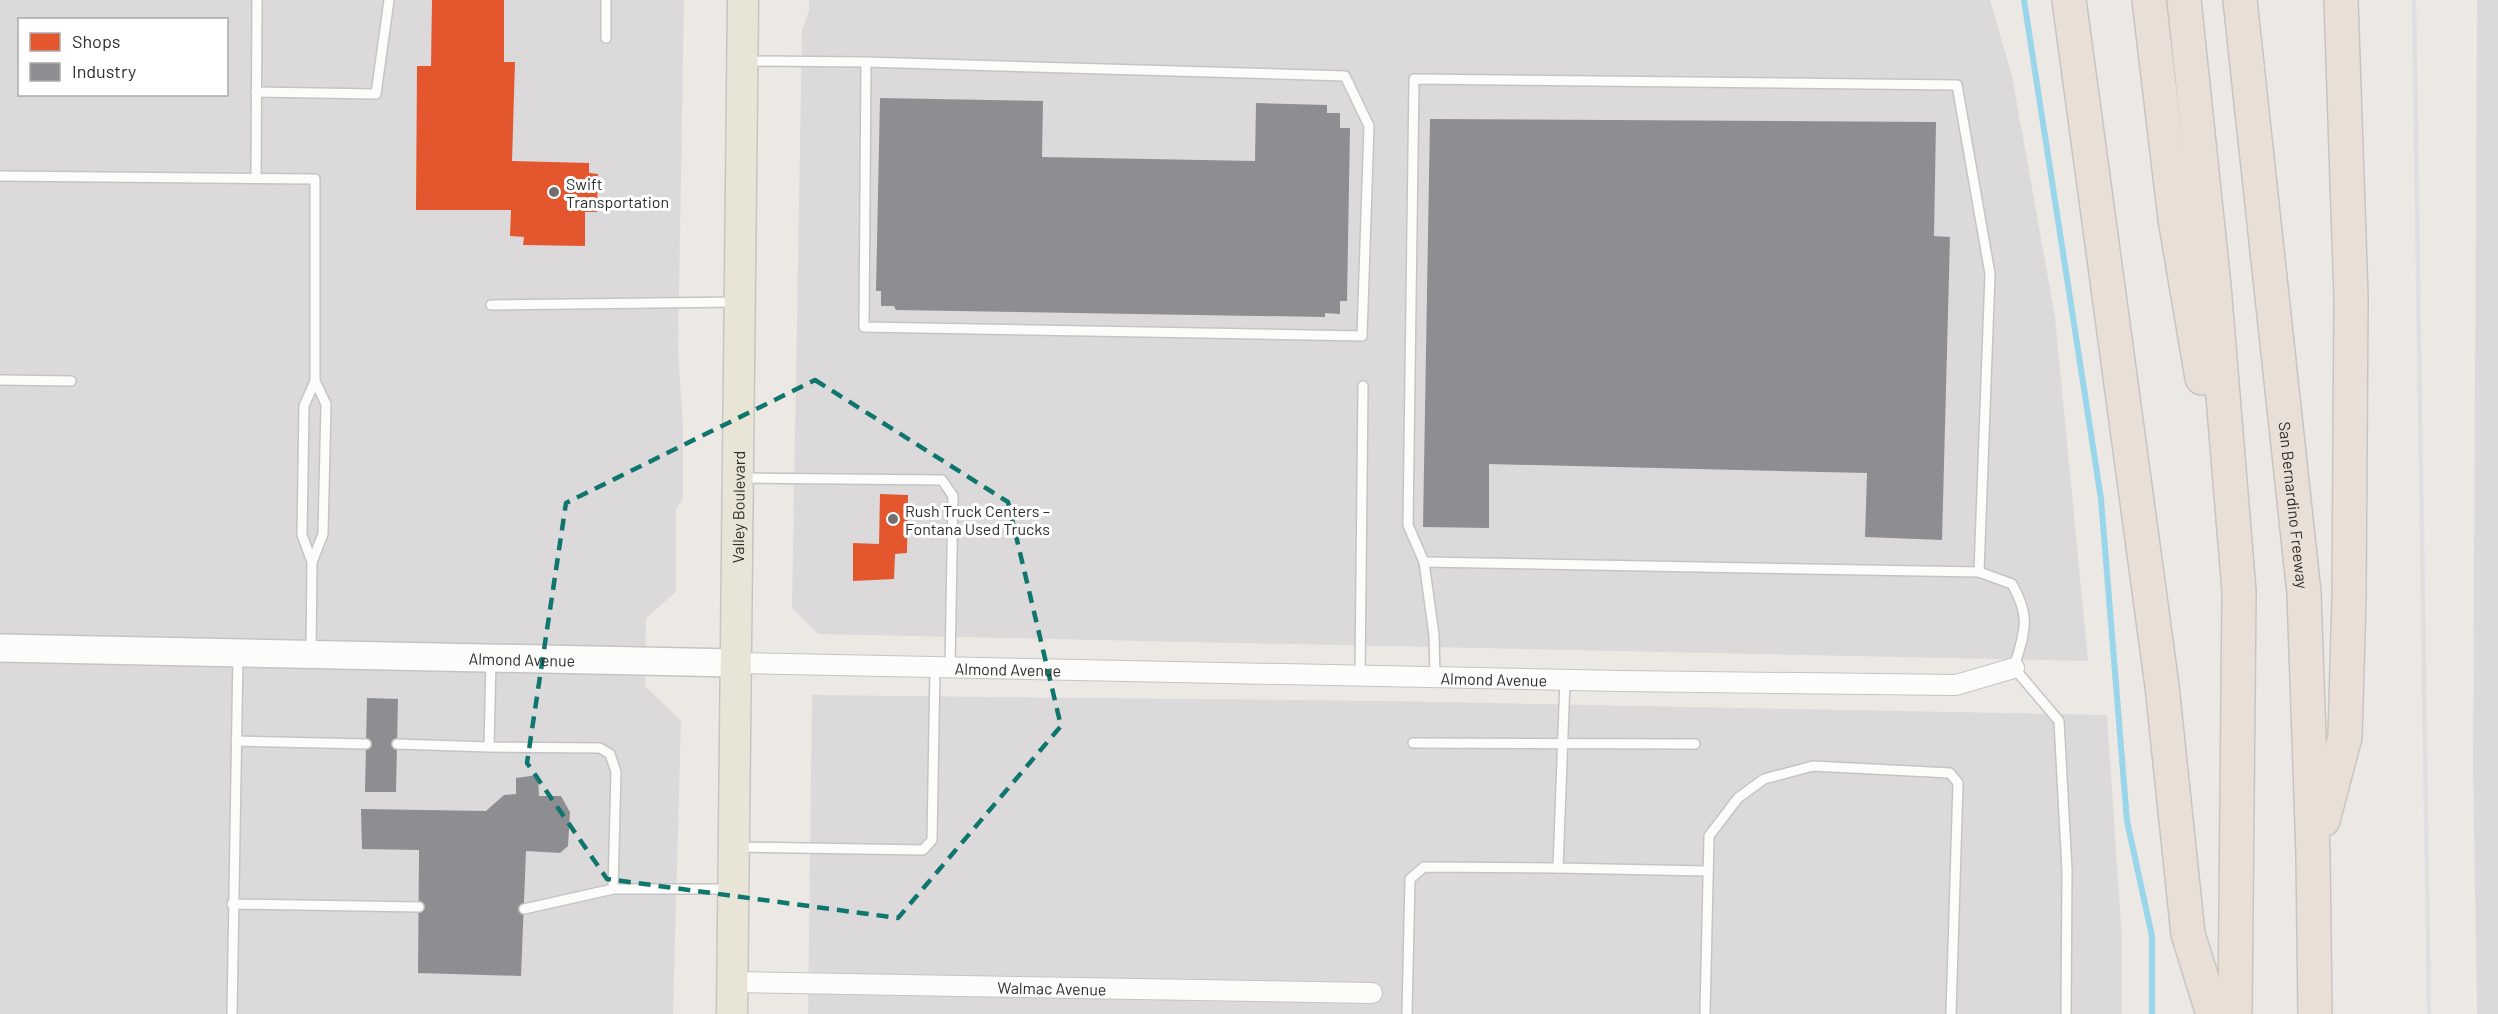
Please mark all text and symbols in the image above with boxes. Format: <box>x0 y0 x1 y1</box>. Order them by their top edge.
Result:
legend <box>18 18 228 96</box>
text: Shops <box>72 30 121 52</box>
text: Industry <box>72 60 136 82</box>
place label: Swift Transportation <box>566 174 669 211</box>
marker: Swift Transportation <box>547 185 561 199</box>
street label: San Bernardino Freeway <box>2276 421 2313 590</box>
street label: Valley Boulevard <box>727 451 748 563</box>
place label: Rush Truck Centers – Fontana Used Trucks <box>905 501 1050 538</box>
marker: Rush Truck Centers – Fontana Used Trucks <box>886 512 900 526</box>
street label: Almond Avenue <box>468 648 575 669</box>
street label: Almond Avenue <box>954 658 1061 679</box>
street label: Almond Avenue <box>1440 668 1547 689</box>
street label: Walmac Avenue <box>997 977 1107 998</box>

